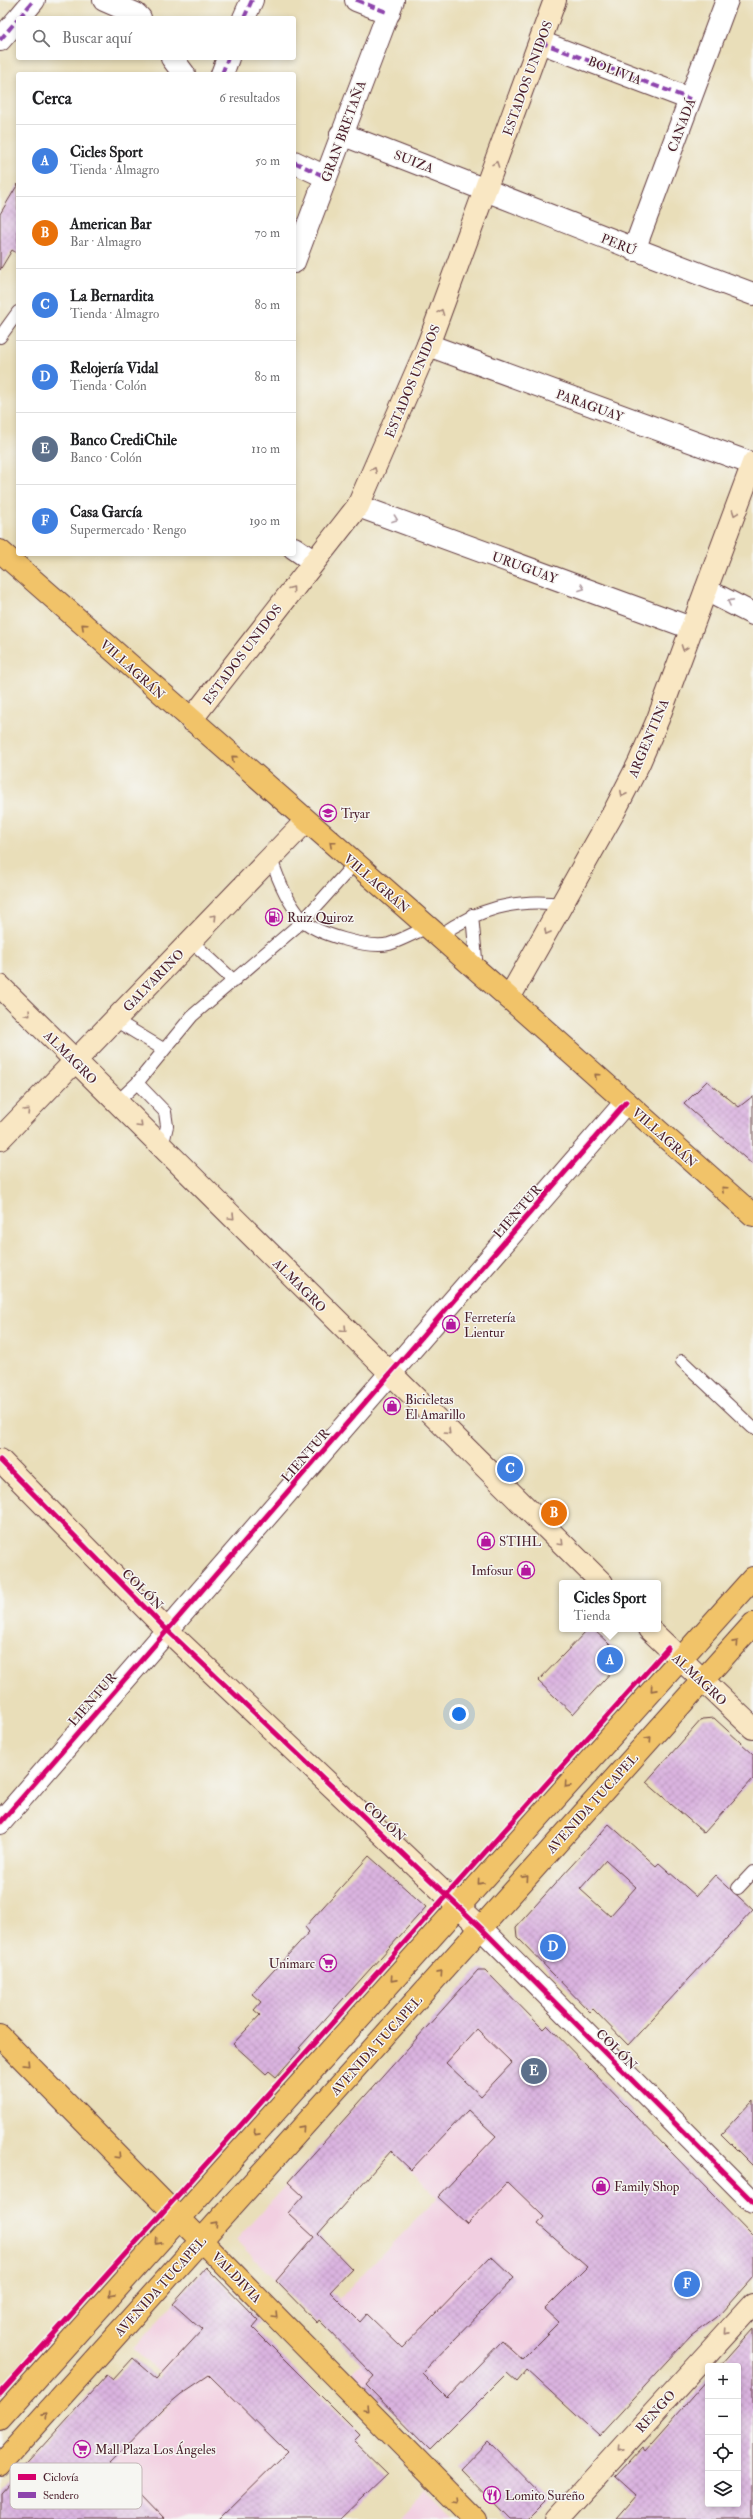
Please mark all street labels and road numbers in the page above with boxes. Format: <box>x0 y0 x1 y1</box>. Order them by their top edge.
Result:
street label: ESTADOS UNIDOS <box>500 19 556 138</box>
street label: BOLIVIA <box>585 53 644 89</box>
street label: GRAN BRETAÑA <box>317 77 370 184</box>
street label: CANADÁ <box>663 95 700 154</box>
street label: SUIZA <box>391 147 437 177</box>
street label: PERÚ <box>599 230 639 259</box>
street label: ESTADOS UNIDOS <box>382 322 444 440</box>
street label: PARAGUAY <box>554 386 627 426</box>
street label: URUGUAY <box>490 549 561 588</box>
street label: ESTADOS UNIDOS <box>200 601 286 708</box>
street label: VILLAGRÁN <box>97 636 169 703</box>
street label: ARGENTINA <box>625 696 673 781</box>
street label: VILLAGRÁN <box>340 850 413 917</box>
street label: GALVARINO <box>120 946 188 1015</box>
street label: ALMAGRO <box>40 1027 100 1088</box>
street label: VILLAGRÁN <box>629 1104 701 1171</box>
street label: LIENTUR <box>490 1181 546 1242</box>
street label: ALMAGRO <box>269 1255 329 1316</box>
street label: LIENTUR <box>278 1425 334 1486</box>
street label: COLÓN <box>118 1565 167 1614</box>
street label: ALMAGRO <box>668 1650 730 1709</box>
street label: LIENTUR <box>65 1669 121 1730</box>
street label: AVENIDA TUCAPEL <box>543 1750 642 1858</box>
street label: COLÓN <box>360 1798 410 1845</box>
street label: AVENIDA TUCAPEL <box>327 1992 426 2100</box>
street label: COLÓN <box>592 2025 641 2074</box>
street label: AVENIDA TUCAPEL <box>111 2233 210 2341</box>
street label: VALDIVIA <box>208 2249 265 2307</box>
street label: RENGO <box>633 2387 679 2436</box>

